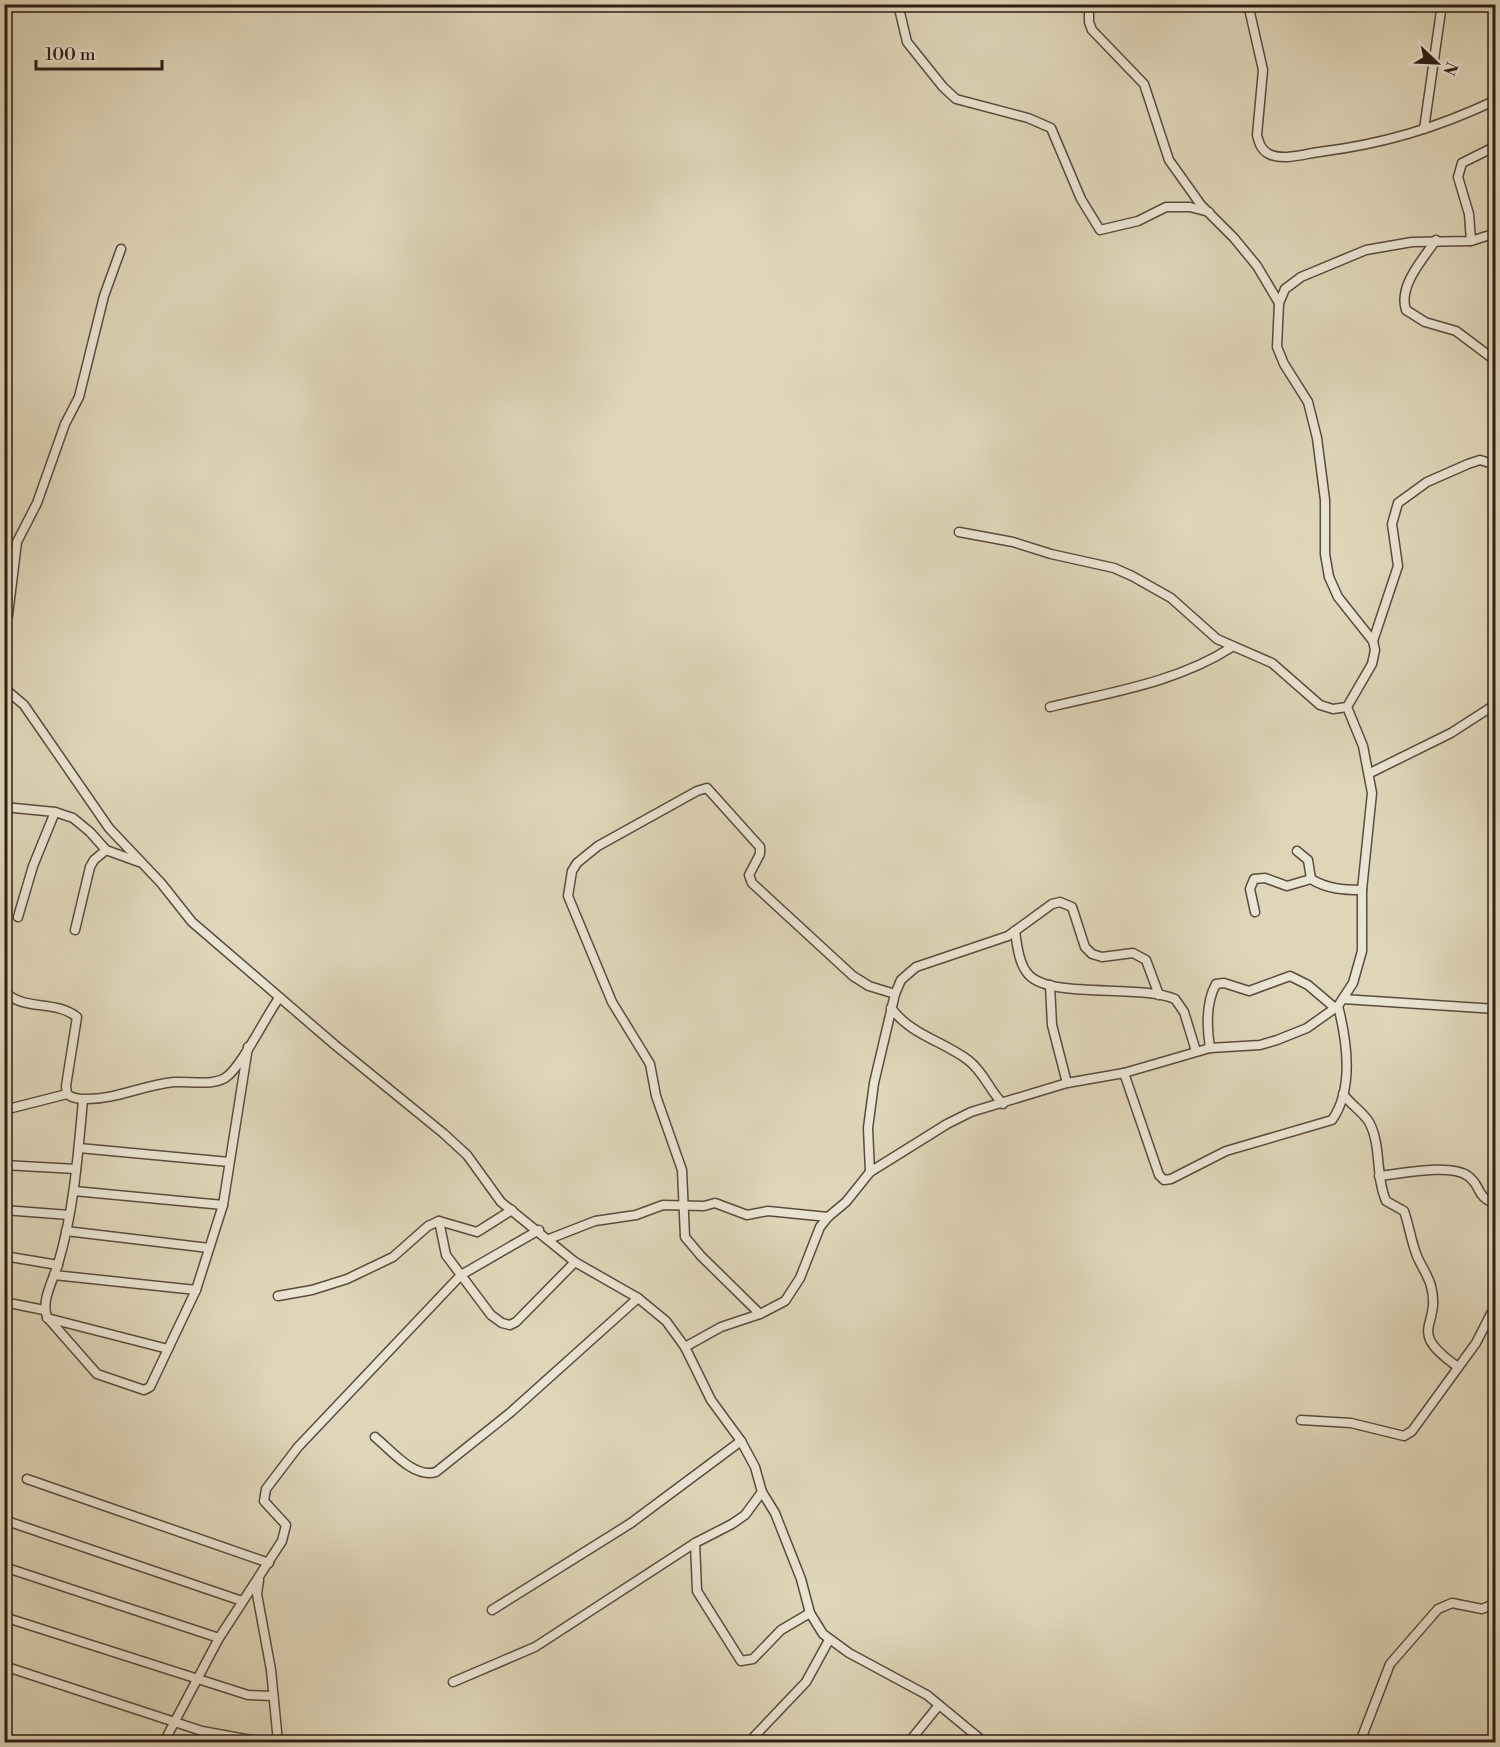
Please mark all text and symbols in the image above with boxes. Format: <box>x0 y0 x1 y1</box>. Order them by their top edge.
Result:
scale bar <box>36 33 162 71</box>
north arrow <box>1407 33 1467 93</box>
text: 100 m <box>45 43 96 66</box>
text: N <box>1438 59 1462 79</box>

